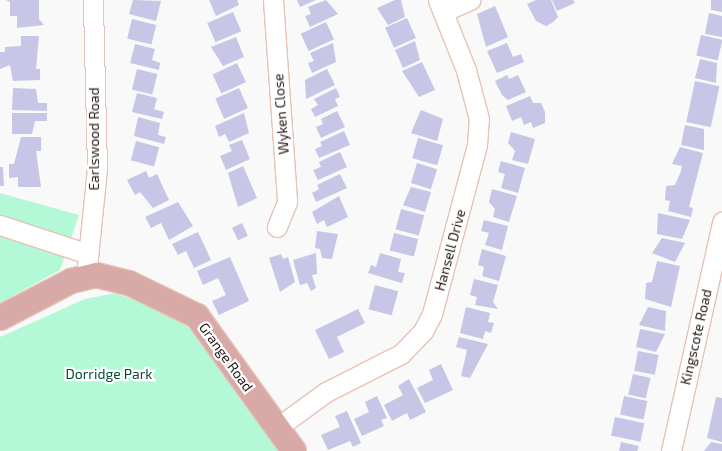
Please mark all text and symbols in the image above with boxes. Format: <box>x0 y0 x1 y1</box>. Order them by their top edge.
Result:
street label: Wyken Close <box>270 73 292 155</box>
street label: Earlswood Road <box>86 87 102 191</box>
street label: Hansell Drive <box>431 207 469 293</box>
street label: Kingscote Road <box>677 288 715 386</box>
street label: Grange Road <box>195 319 257 395</box>
park label: Dorridge Park <box>66 366 152 382</box>

